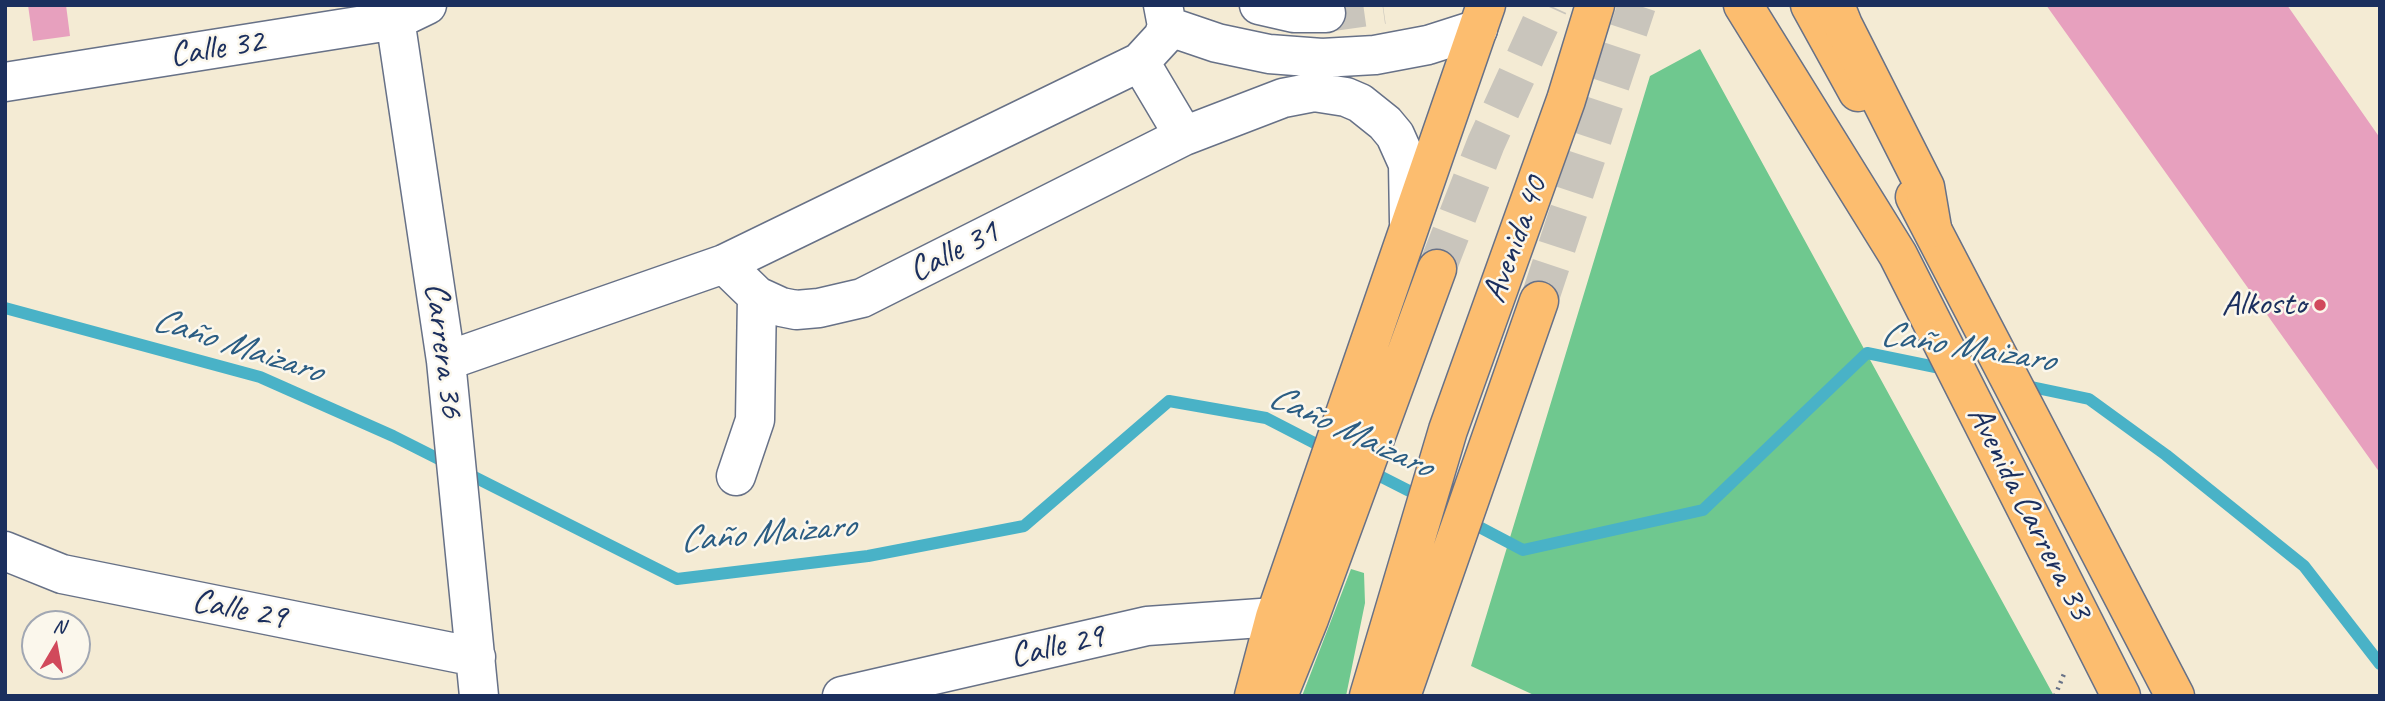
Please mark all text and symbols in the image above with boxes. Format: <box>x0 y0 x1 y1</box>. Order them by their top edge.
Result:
street label: Calle 32 <box>167 21 267 77</box>
street label: Avenida 40 <box>1474 171 1558 309</box>
street label: Calle 31 <box>902 212 1006 292</box>
street label: Carrera 36 <box>414 280 472 420</box>
place label: Alkosto <box>2222 284 2306 326</box>
marker: Alkosto <box>2312 297 2328 313</box>
water label: Caño Maizaro <box>147 298 327 394</box>
water label: Caño Maizaro <box>1877 312 2057 384</box>
water label: Caño Maizaro <box>1261 375 1439 489</box>
street label: Avenida Carrera 33 <box>1957 399 2101 627</box>
water label: Caño Maizaro <box>678 504 856 564</box>
street label: Calle 29 <box>188 580 290 640</box>
north arrow <box>21 610 91 680</box>
text: N <box>51 613 67 639</box>
street label: Calle 29 <box>1006 616 1108 678</box>

